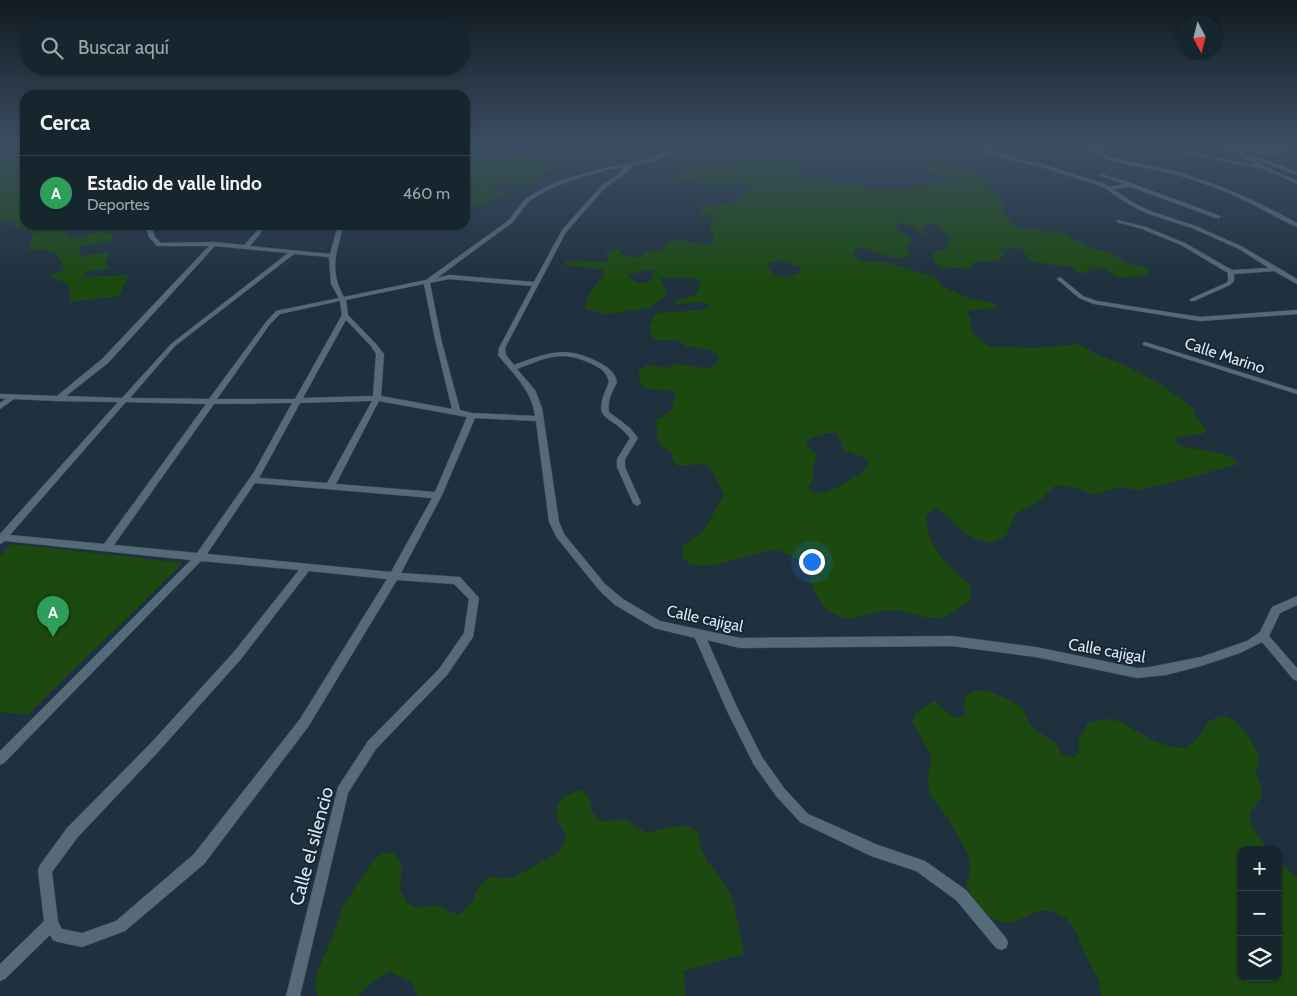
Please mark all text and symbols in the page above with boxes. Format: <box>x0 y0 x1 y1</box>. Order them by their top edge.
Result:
north arrow <box>1177 15 1222 60</box>
search box <box>20 20 470 75</box>
icon: search <box>38 34 66 62</box>
text: Buscar aquí <box>78 36 169 59</box>
text: Cerca <box>40 110 90 135</box>
text: Estadio de valle lindo <box>87 172 262 195</box>
text: A <box>51 184 61 203</box>
text: 460 m <box>403 184 450 203</box>
text: Deportes <box>87 195 150 214</box>
street label: Calle Marino <box>1182 334 1268 377</box>
your location <box>799 549 825 575</box>
pin: A <box>37 596 69 637</box>
street label: Calle cajigal <box>665 601 745 636</box>
street label: Calle cajigal <box>1067 634 1147 667</box>
street label: Calle el silencio <box>285 784 338 908</box>
map controls <box>1237 846 1282 981</box>
button: + <box>1237 846 1282 891</box>
button: − <box>1237 891 1282 936</box>
button: layers <box>1237 936 1282 981</box>

